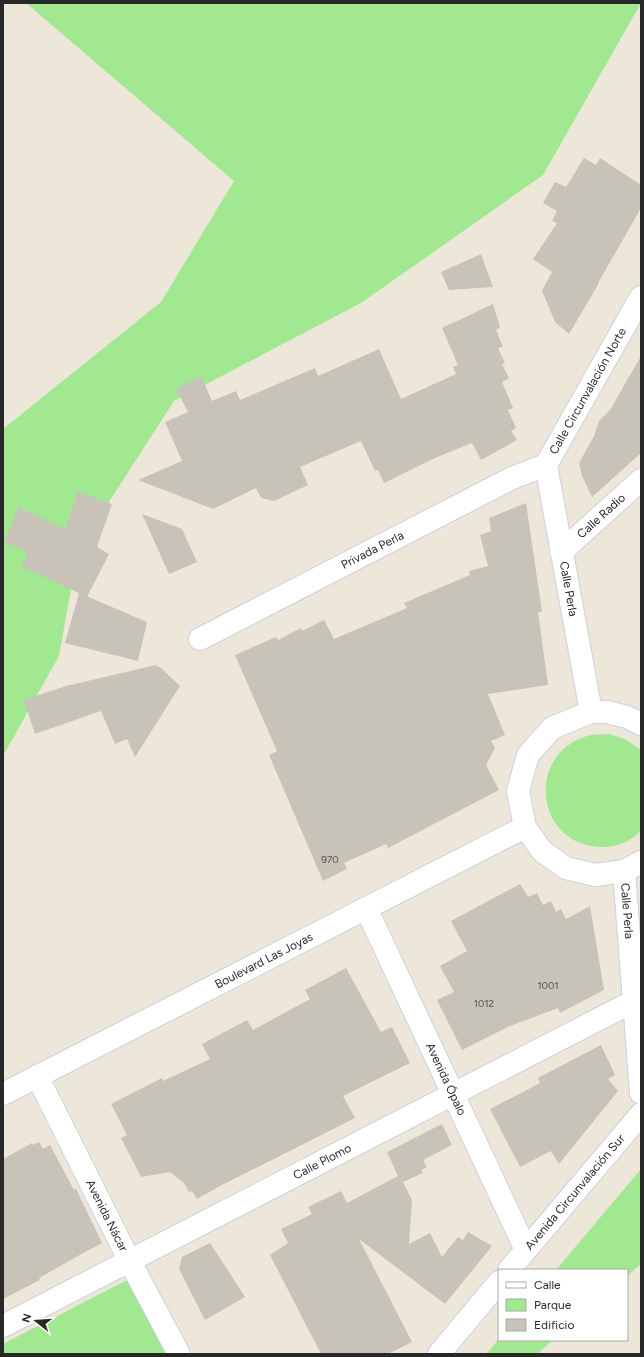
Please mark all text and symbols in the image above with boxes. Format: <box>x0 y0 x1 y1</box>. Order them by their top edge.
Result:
street label: Calle Circunvalación Norte <box>546 325 629 457</box>
street label: Calle Radio <box>574 491 628 541</box>
street label: Privada Perla <box>339 528 406 572</box>
street label: Calle Perla <box>557 560 580 618</box>
house number: 970 <box>321 853 339 866</box>
street label: Calle Perla <box>618 883 636 939</box>
street label: Boulevard Las Joyas <box>212 930 316 991</box>
house number: 1001 <box>537 979 559 992</box>
house number: 1012 <box>474 997 494 1010</box>
street label: Avenida Ópalo <box>423 1041 469 1118</box>
street label: Avenida Circunvalación Sur <box>522 1132 628 1253</box>
street label: Calle Plomo <box>291 1141 354 1182</box>
street label: Avenida Nácar <box>83 1177 131 1254</box>
legend <box>498 1269 628 1341</box>
text: Calle <box>534 1278 561 1292</box>
text: Parque <box>534 1298 572 1312</box>
north arrow <box>16 1301 56 1341</box>
text: N <box>19 1312 34 1324</box>
text: Edificio <box>534 1318 574 1332</box>

